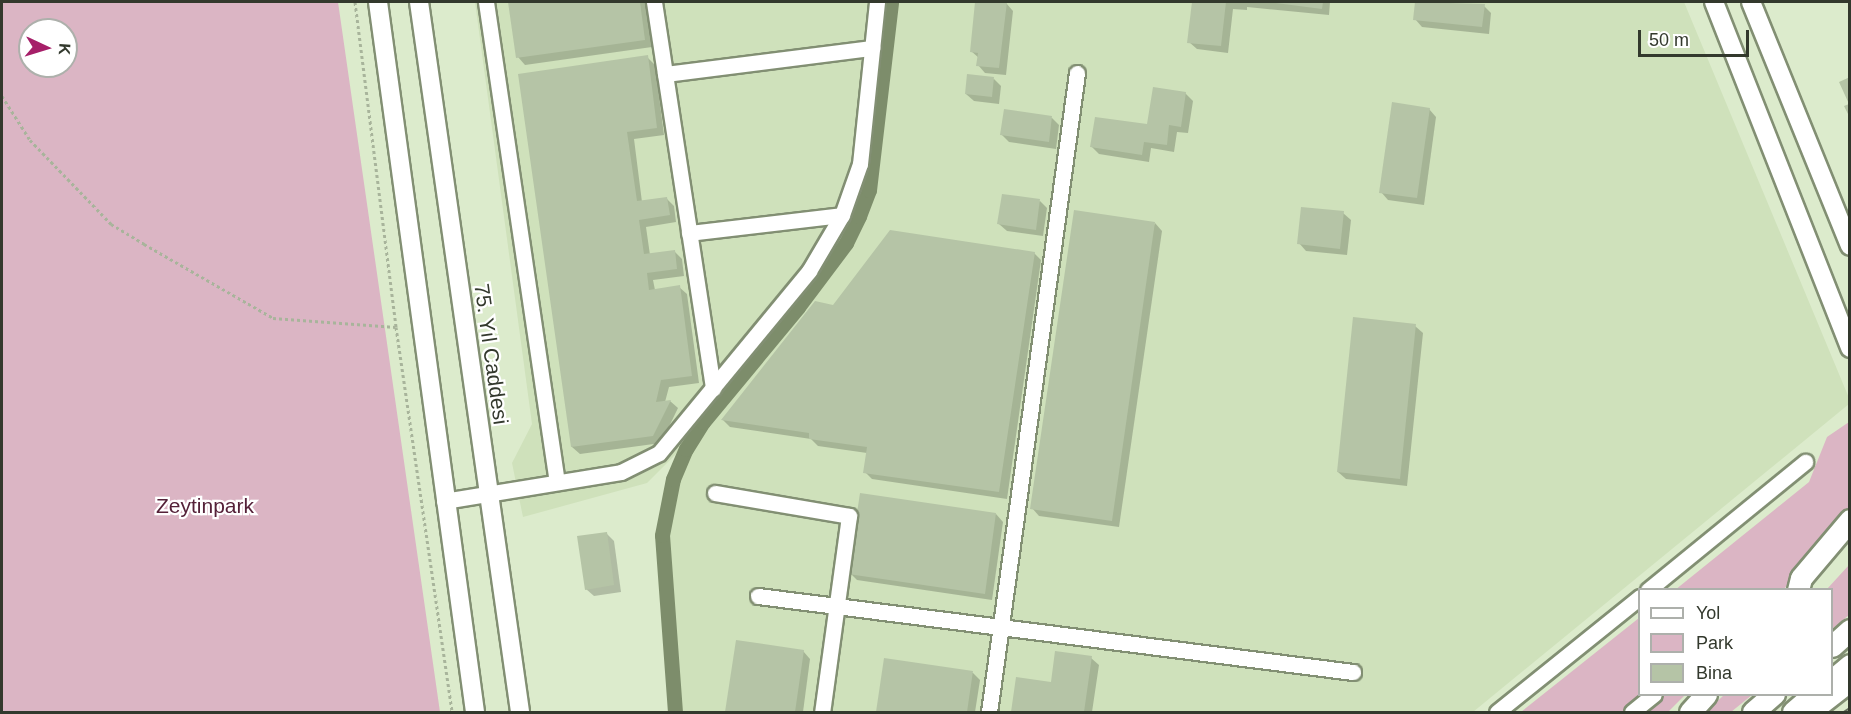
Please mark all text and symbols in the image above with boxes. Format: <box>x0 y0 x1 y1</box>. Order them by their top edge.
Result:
north arrow <box>18 18 78 78</box>
scale bar <box>1641 18 1752 56</box>
text: 50 m <box>1649 30 1689 50</box>
text: K <box>56 43 73 56</box>
street label: 75. Yıl Caddesi <box>469 282 513 426</box>
park label: Zeytinpark <box>156 493 254 519</box>
legend <box>1638 588 1833 696</box>
text: Yol <box>1696 603 1720 623</box>
text: Park <box>1696 633 1733 653</box>
text: Bina <box>1696 663 1732 683</box>

